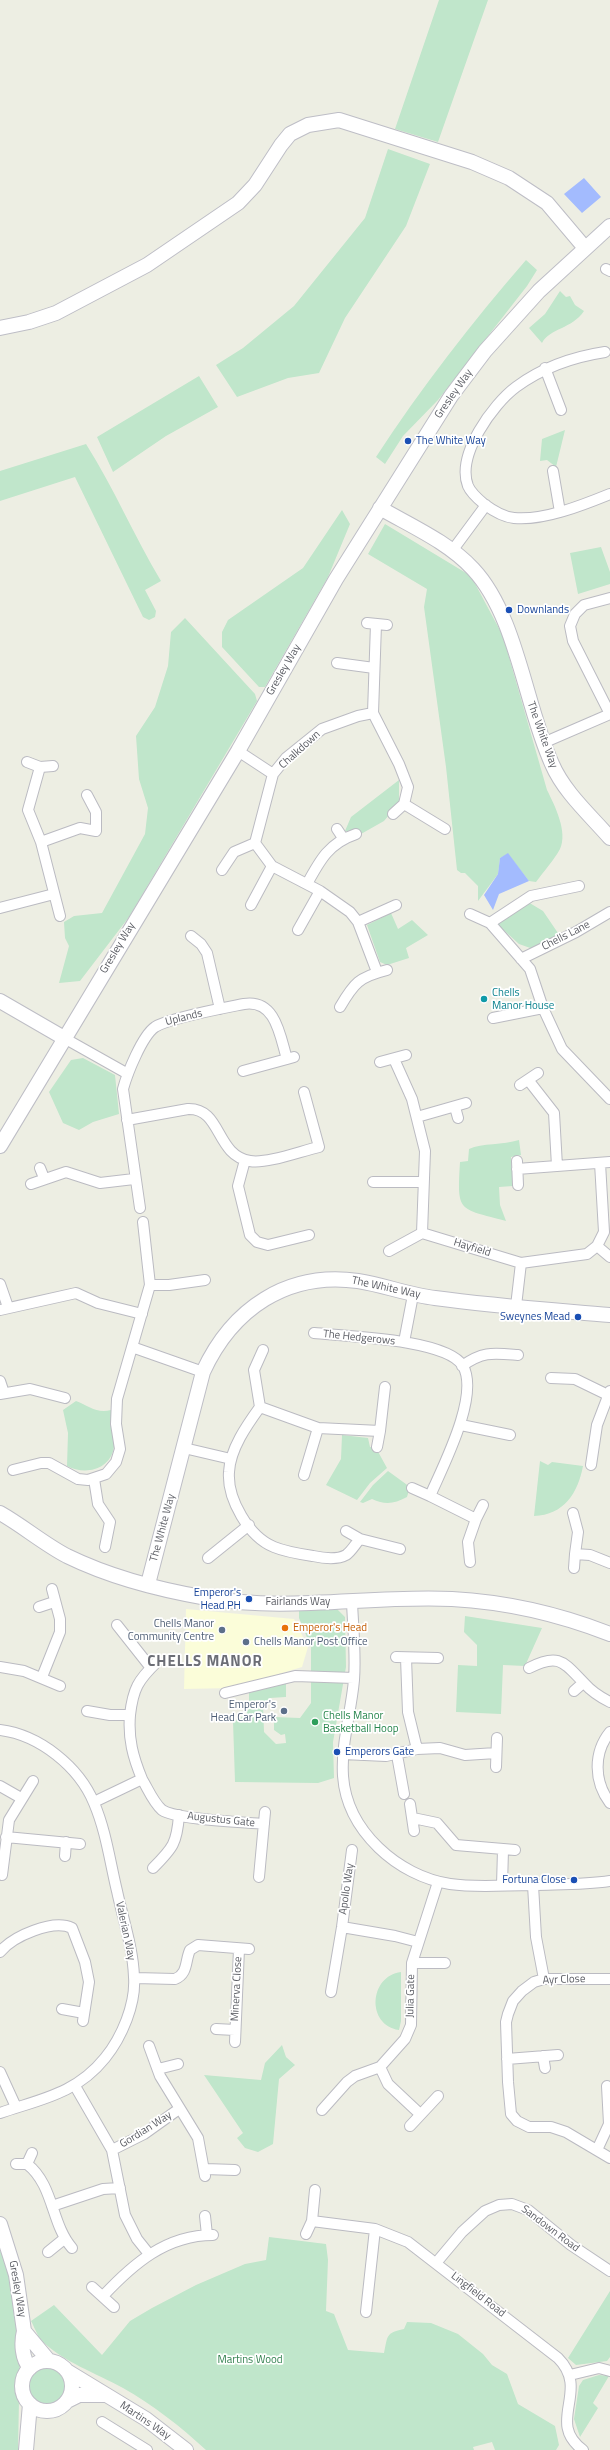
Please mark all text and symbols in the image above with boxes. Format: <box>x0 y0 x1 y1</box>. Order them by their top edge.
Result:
street label: Gresley Way <box>432 367 476 421</box>
place label: The White Way <box>416 434 486 448</box>
marker: The White Way <box>403 436 413 446</box>
place label: Downlands <box>517 603 569 617</box>
marker: Downlands <box>504 605 514 615</box>
street label: Gresley Way <box>264 642 304 698</box>
street label: The White Way <box>524 700 560 770</box>
street label: Chalkdown <box>277 728 323 772</box>
street label: Chells Lane <box>540 918 592 954</box>
street label: Gresley Way <box>98 920 138 976</box>
place label: Chells Manor House <box>492 986 554 1012</box>
marker: Chells Manor House <box>479 994 489 1004</box>
street label: Uplands <box>164 1007 204 1029</box>
street label: Hayfield <box>452 1236 492 1260</box>
street label: The White Way <box>350 1274 422 1302</box>
place label: Sweynes Mead <box>500 1310 570 1324</box>
marker: Sweynes Mead <box>573 1312 583 1322</box>
street label: The Hedgerows <box>322 1328 396 1348</box>
street label: The White Way <box>148 1493 178 1563</box>
place label: Emperor's Head PH <box>194 1586 241 1612</box>
marker: Emperor's Head PH <box>244 1594 254 1604</box>
street label: Fairlands Way <box>266 1595 330 1609</box>
place label: Chells Manor Community Centre <box>128 1617 214 1643</box>
place label: Emperor's Head <box>293 1621 367 1635</box>
marker: Emperor's Head <box>280 1623 290 1633</box>
marker: Chells Manor Community Centre <box>217 1625 227 1635</box>
place label: Chells Manor Post Office <box>254 1635 368 1649</box>
marker: Chells Manor Post Office <box>241 1637 251 1647</box>
district label: CHELLS MANOR <box>147 1653 263 1671</box>
place label: Emperor's Head Car Park <box>211 1698 276 1724</box>
marker: Emperor's Head Car Park <box>279 1706 289 1716</box>
place label: Chells Manor Basketball Hoop <box>323 1709 398 1735</box>
marker: Chells Manor Basketball Hoop <box>310 1717 320 1727</box>
place label: Emperors Gate <box>345 1745 414 1759</box>
marker: Emperors Gate <box>332 1747 342 1757</box>
street label: Augustus Gate <box>187 1810 255 1830</box>
street label: Apollo Way <box>337 1862 357 1916</box>
place label: Fortuna Close <box>502 1873 566 1887</box>
marker: Fortuna Close <box>569 1875 579 1885</box>
street label: Valerian Way <box>112 1900 138 1962</box>
street label: Minerva Close <box>229 1956 245 2022</box>
street label: Ayr Close <box>542 1973 586 1987</box>
street label: Julia Gate <box>404 1974 418 2018</box>
street label: Gordian Way <box>118 2109 174 2151</box>
street label: Sandown Road <box>518 2203 582 2255</box>
street label: Gresley Way <box>6 2260 28 2318</box>
street label: Lingfield Road <box>448 2270 508 2320</box>
park label: Martins Wood <box>217 2353 283 2367</box>
street label: Martins Way <box>117 2399 173 2443</box>

